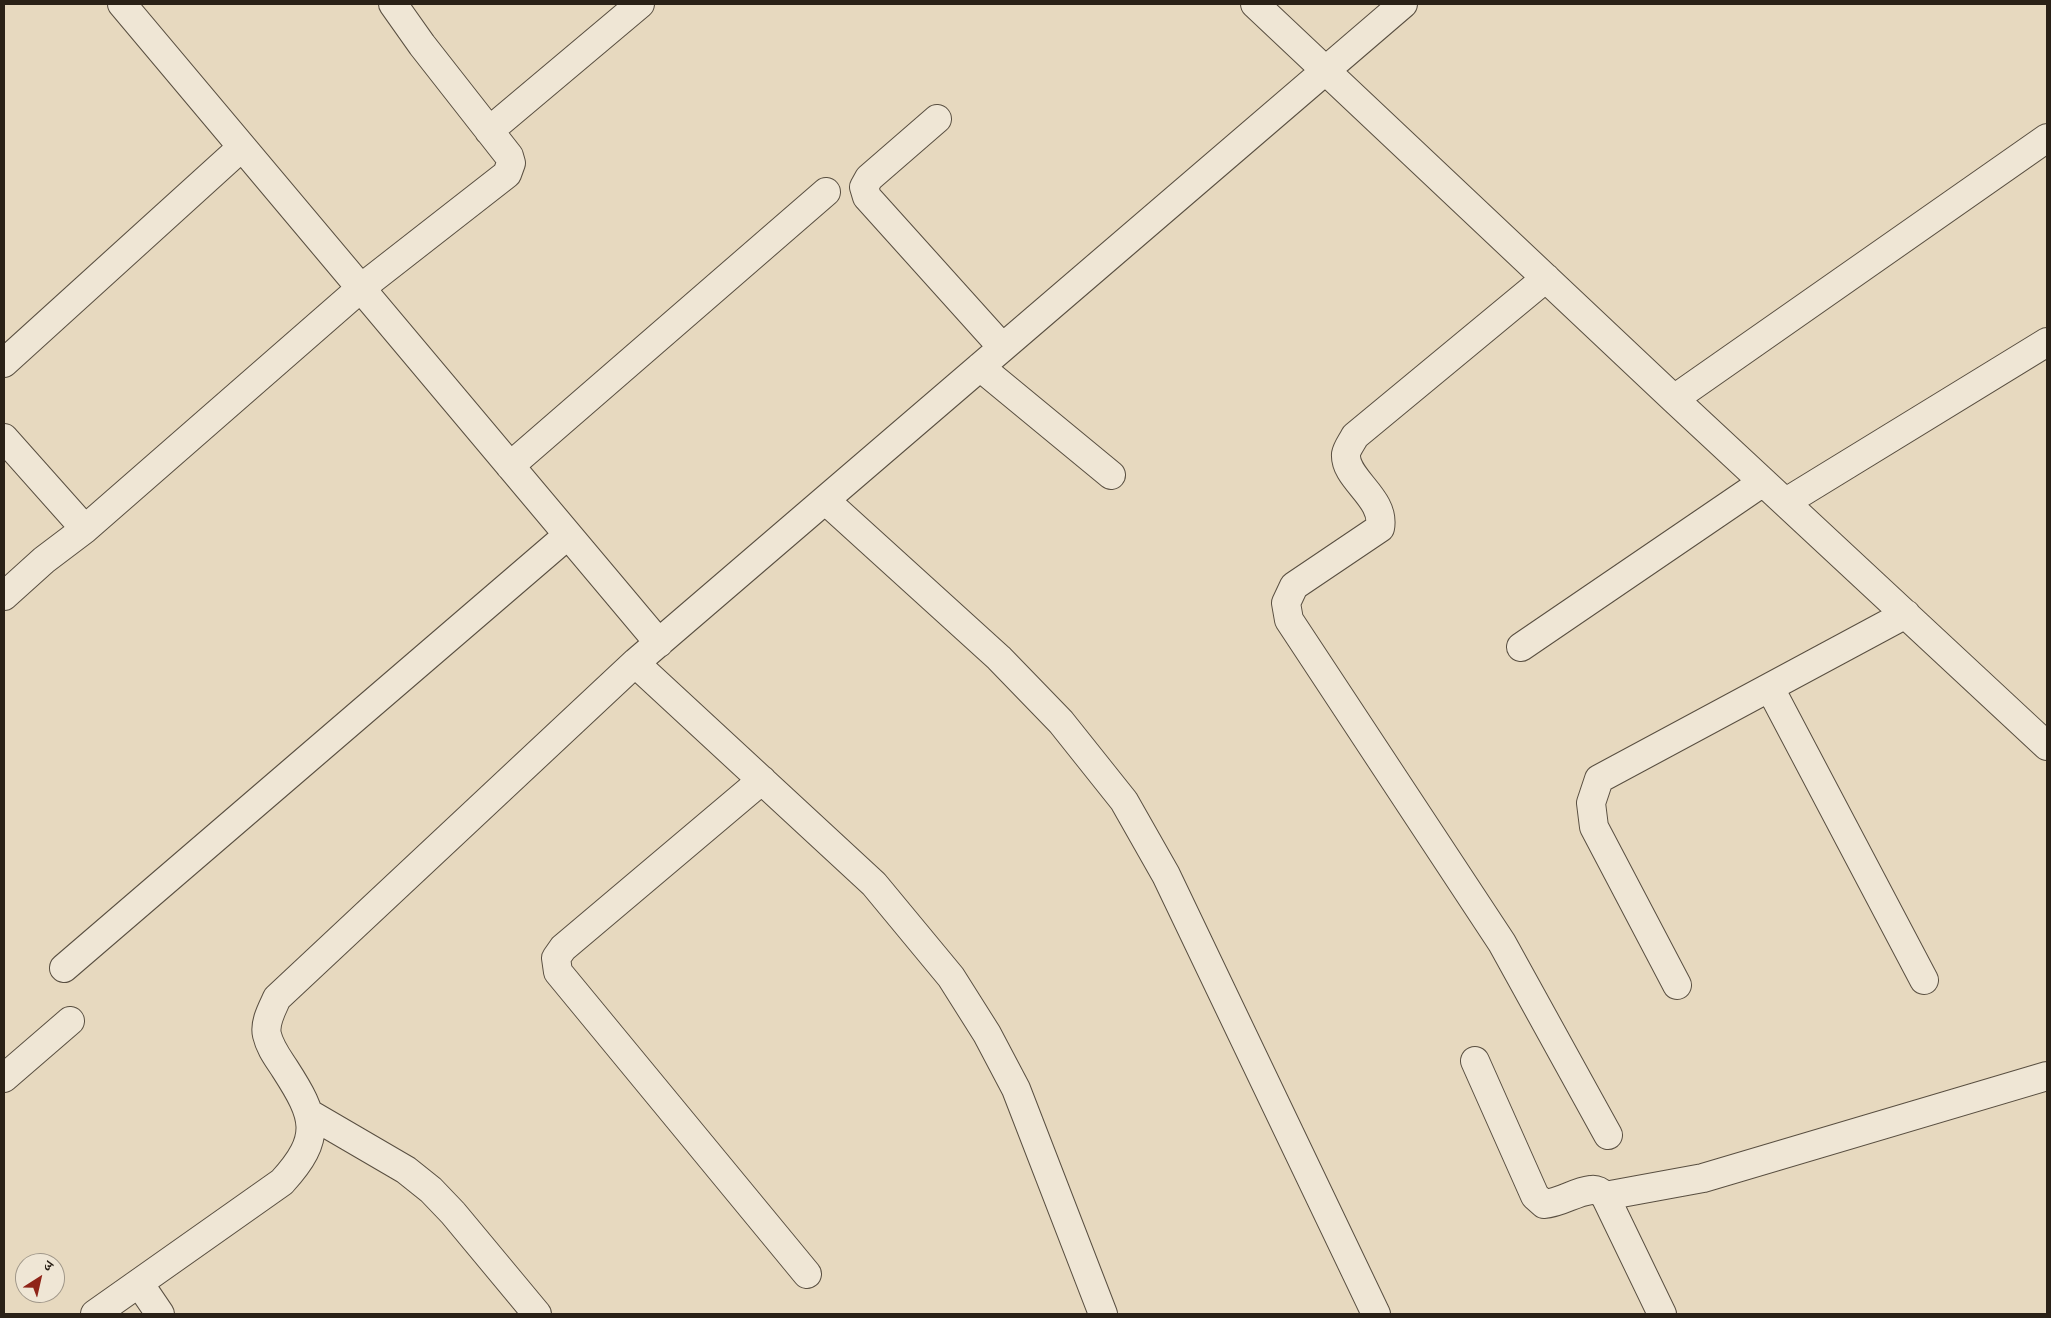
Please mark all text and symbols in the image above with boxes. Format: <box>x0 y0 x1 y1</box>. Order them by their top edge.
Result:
north arrow <box>15 1253 65 1303</box>
text: उ <box>41 1257 56 1275</box>

